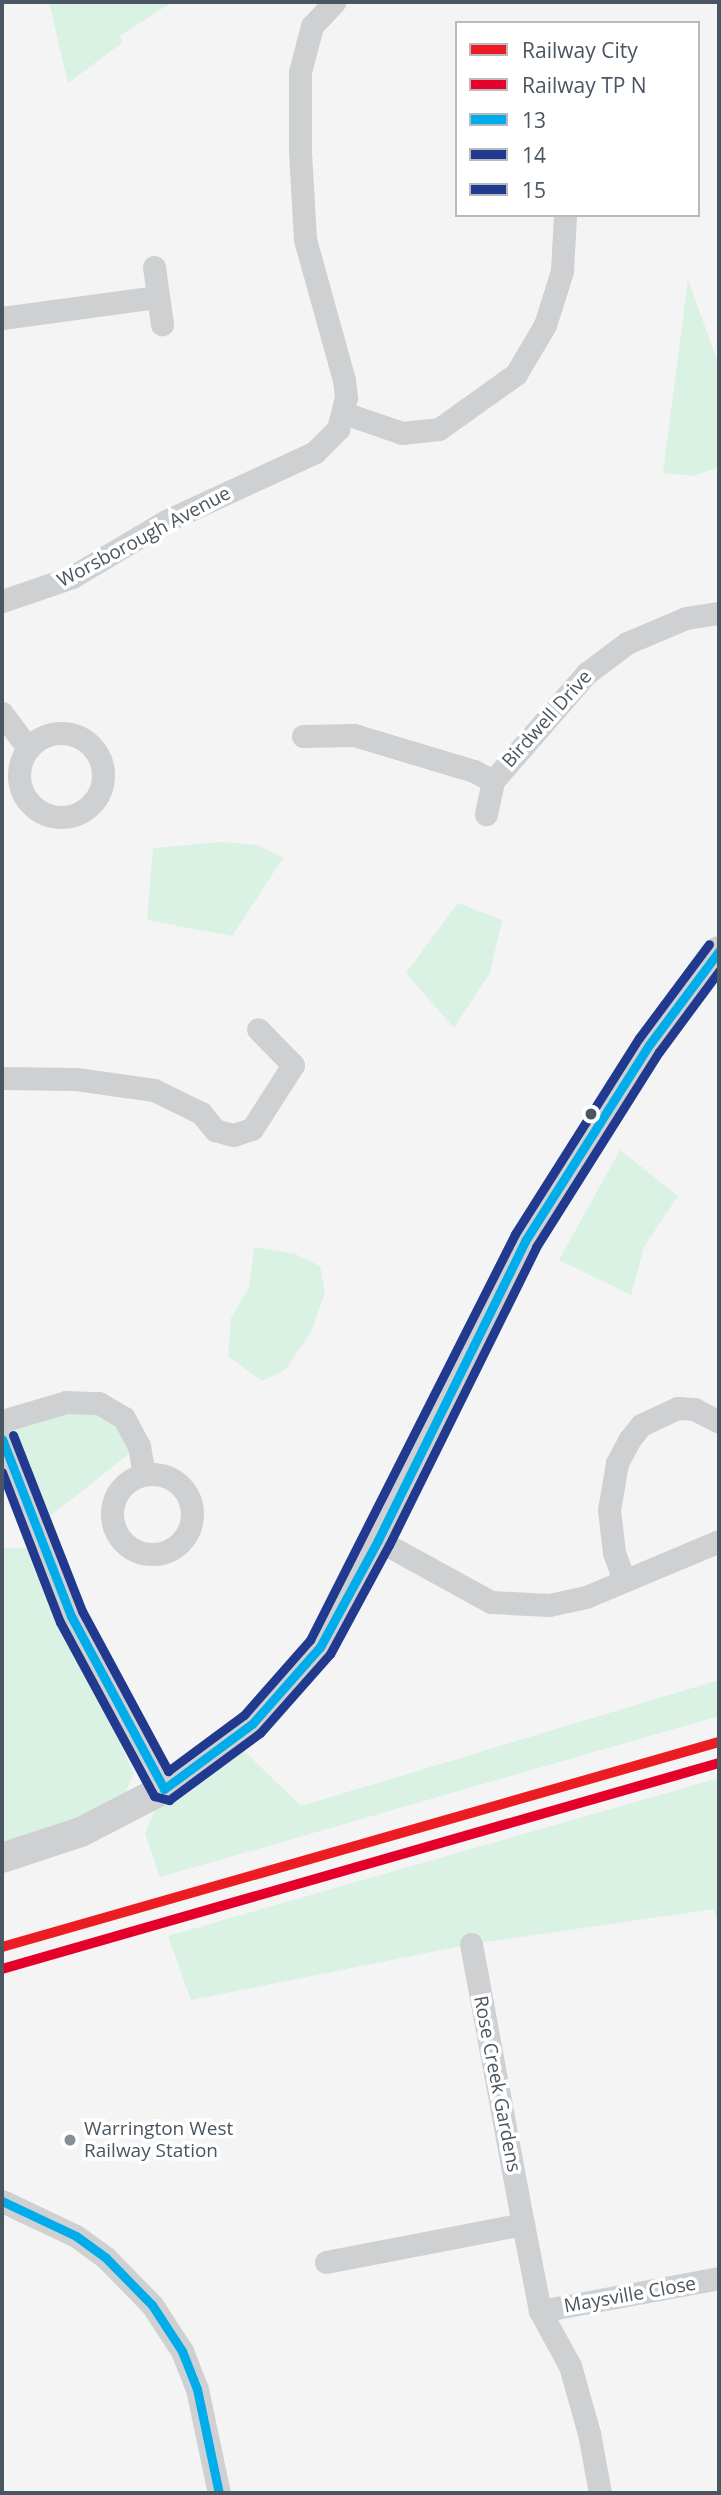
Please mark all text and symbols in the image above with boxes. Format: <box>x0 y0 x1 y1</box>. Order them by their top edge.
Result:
legend <box>455 21 700 217</box>
text: Railway City <box>522 36 638 64</box>
text: Railway TP N <box>522 71 647 99</box>
text: 13 <box>522 106 546 134</box>
text: 14 <box>522 141 546 169</box>
text: 15 <box>522 176 546 204</box>
street label: Worsborough Avenue <box>54 482 234 592</box>
street label: Birdwell Drive <box>497 666 597 772</box>
unlabelled marker <box>584 1107 598 1121</box>
street label: Rose Creek Gardens <box>469 1994 525 2174</box>
place label: Warrington West Railway Station <box>84 2118 233 2162</box>
marker: Warrington West Railway Station <box>62 2132 78 2148</box>
street label: Maysville Close <box>562 2272 698 2318</box>

